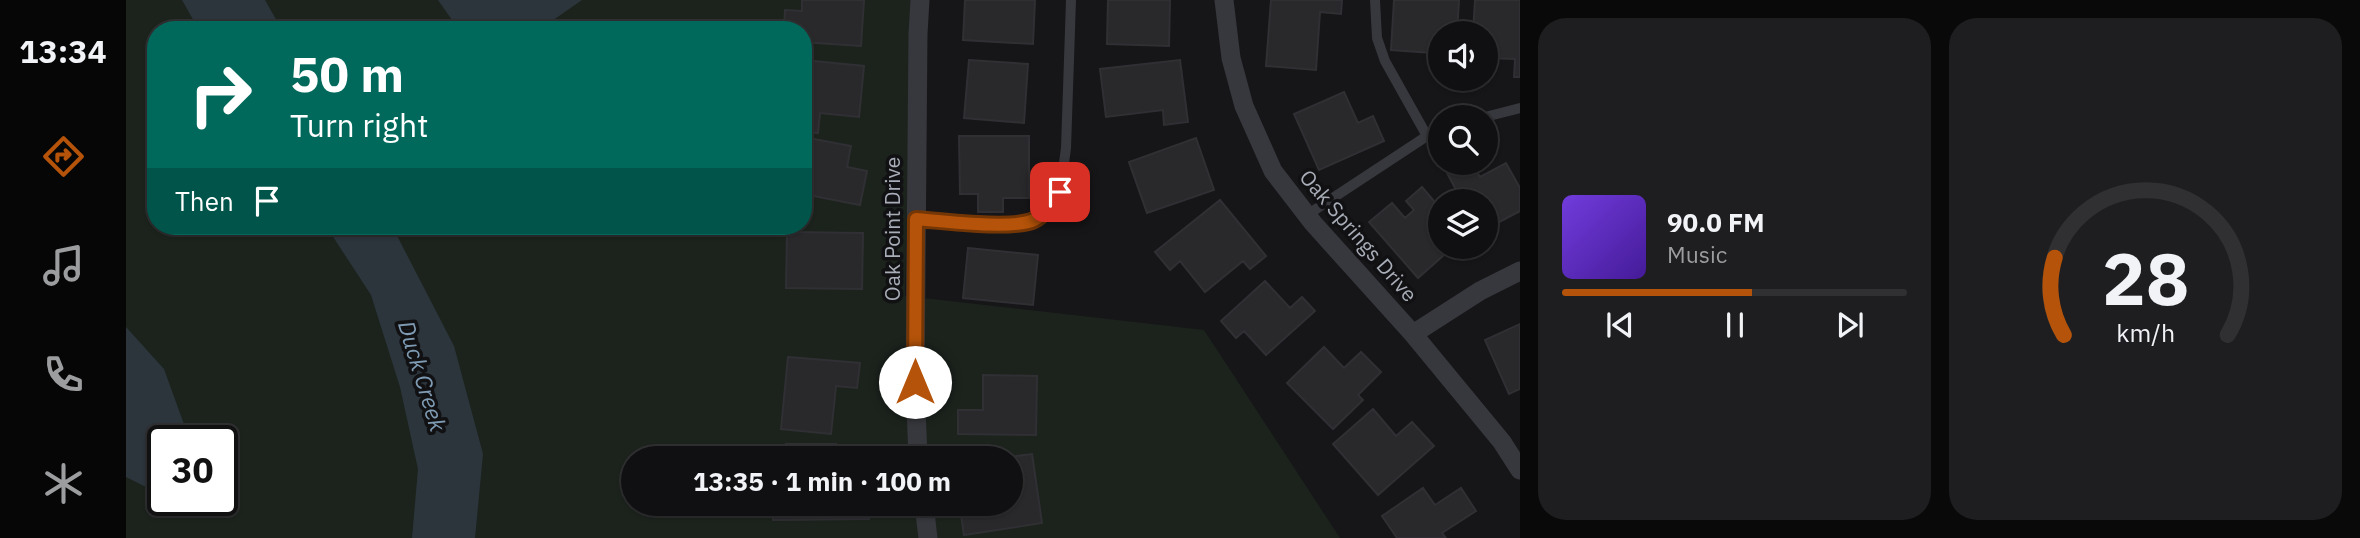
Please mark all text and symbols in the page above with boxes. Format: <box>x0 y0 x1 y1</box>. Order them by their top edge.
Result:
map controls <box>1428 21 1498 259</box>
button: sound <box>1428 21 1498 91</box>
text: 13:34 <box>19 30 107 72</box>
text: 50 m <box>290 42 404 105</box>
icon: right <box>175 49 266 140</box>
text: Turn right <box>290 104 428 146</box>
button: search <box>1428 105 1498 175</box>
icon: directions <box>39 132 88 181</box>
street label: Oak Point Drive <box>878 157 906 301</box>
pin <box>1030 162 1090 222</box>
street label: Oak Springs Drive <box>1294 163 1424 307</box>
icon: arrive <box>1041 173 1079 211</box>
icon: arrive <box>248 182 286 220</box>
text: Then <box>175 184 234 218</box>
button: layers <box>1428 189 1498 259</box>
text: 90.0 FM <box>1667 205 1765 239</box>
text: 28 <box>2102 230 2189 325</box>
text: Music <box>1667 239 1727 269</box>
icon: music <box>39 241 88 290</box>
icon: previous <box>1601 306 1639 344</box>
icon: pause <box>1716 306 1754 344</box>
icon: next <box>1831 306 1869 344</box>
text: km/h <box>2116 316 2175 349</box>
water label: Duck Creek <box>392 317 454 436</box>
position arrow <box>878 345 952 419</box>
icon: phone <box>39 350 88 399</box>
speed limit sign: 30 <box>147 425 238 516</box>
icon: climate <box>39 459 88 508</box>
text: 13:35 · 1 min · 100 m <box>693 464 951 498</box>

